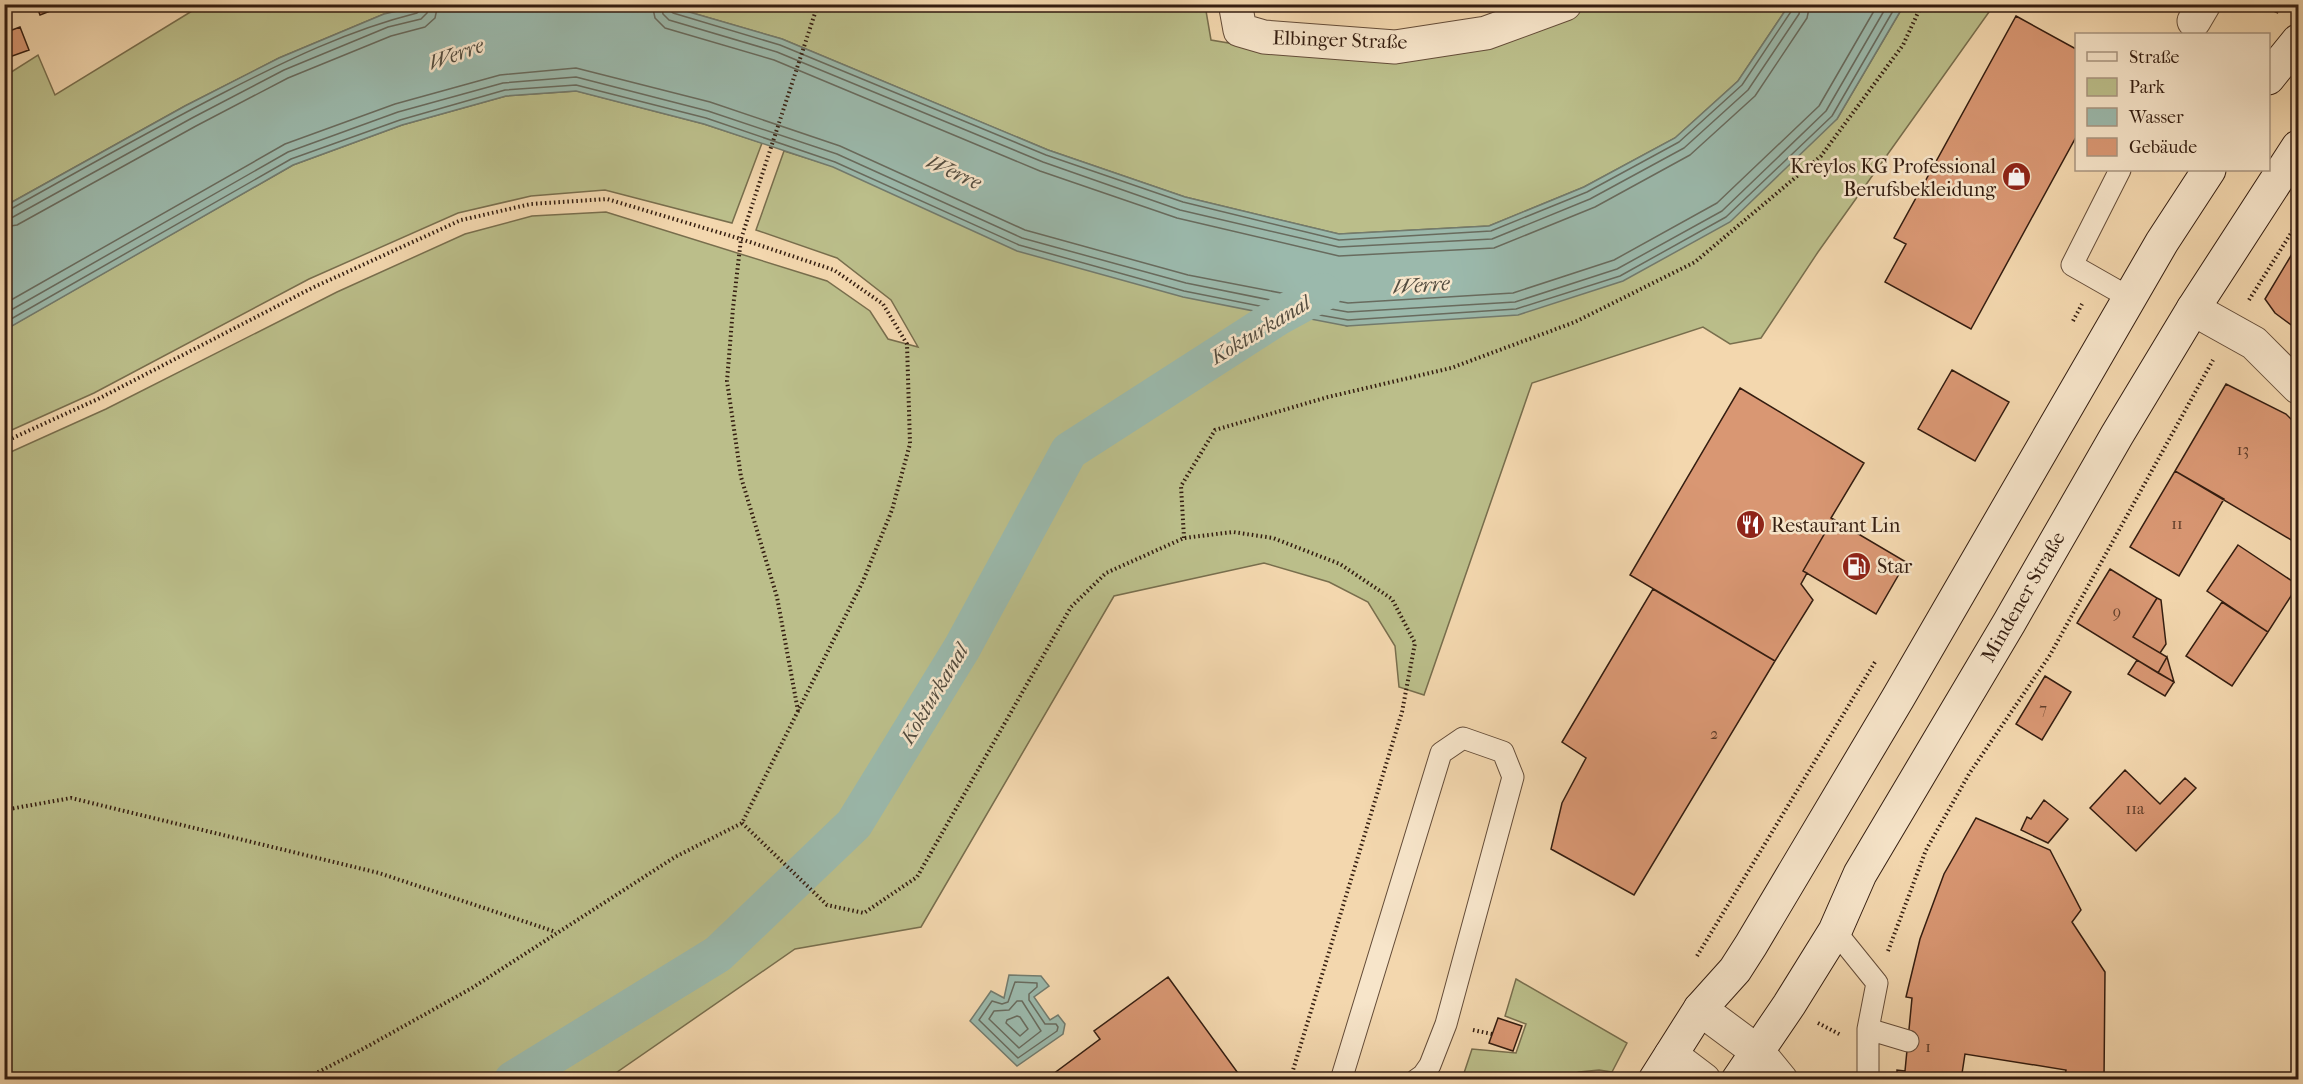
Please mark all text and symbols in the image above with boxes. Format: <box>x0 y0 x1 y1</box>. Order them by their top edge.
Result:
street label: Elbinger Straße <box>1272 26 1408 54</box>
water label: Werre <box>425 33 488 75</box>
legend <box>2075 33 2270 171</box>
text: Straße <box>2129 47 2180 68</box>
text: Park <box>2129 77 2166 98</box>
text: Wasser <box>2128 107 2184 128</box>
text: Gebäude <box>2129 137 2197 158</box>
water label: Werre <box>923 149 986 195</box>
place label: Kreylos KG Professional Berufsbekleidung <box>1790 155 1996 201</box>
shop icon: Kreylos KG Professional Berufsbekleidung <box>2001 161 2033 193</box>
water label: Werre <box>1392 271 1451 299</box>
water label: Kokturkanal <box>1204 289 1317 370</box>
house number: 13 <box>2237 440 2249 459</box>
restaurant icon: Restaurant Lin <box>1734 509 1766 541</box>
place label: Restaurant Lin <box>1771 514 1901 537</box>
house number: 11 <box>2171 514 2183 533</box>
street label: Mindener Straße <box>1976 528 2070 666</box>
fuel station icon: Star <box>1840 550 1872 582</box>
place label: Star <box>1877 555 1913 578</box>
house number: 9 <box>2113 602 2121 621</box>
water label: Kokturkanal <box>894 637 975 750</box>
house number: 7 <box>2039 699 2047 718</box>
house number: 2 <box>1710 724 1718 743</box>
house number: 11a <box>2126 799 2145 818</box>
house number: 1 <box>1925 1037 1931 1056</box>

